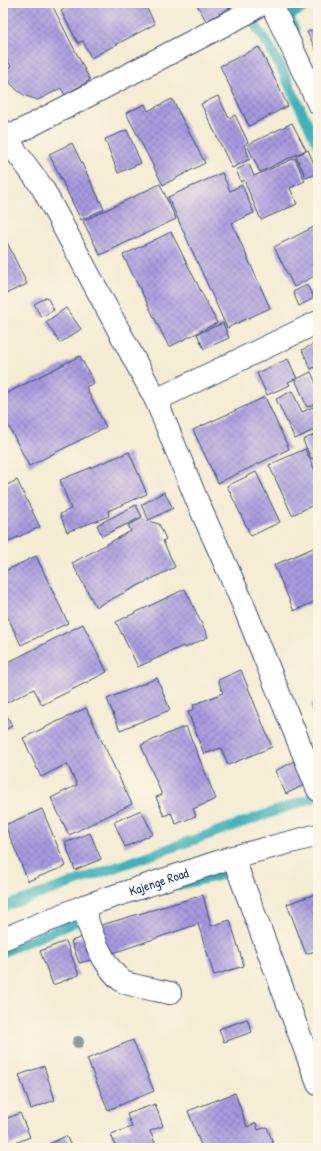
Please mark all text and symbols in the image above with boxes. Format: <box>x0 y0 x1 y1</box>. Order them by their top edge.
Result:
street label: Kajenge Road <box>127 863 191 900</box>

